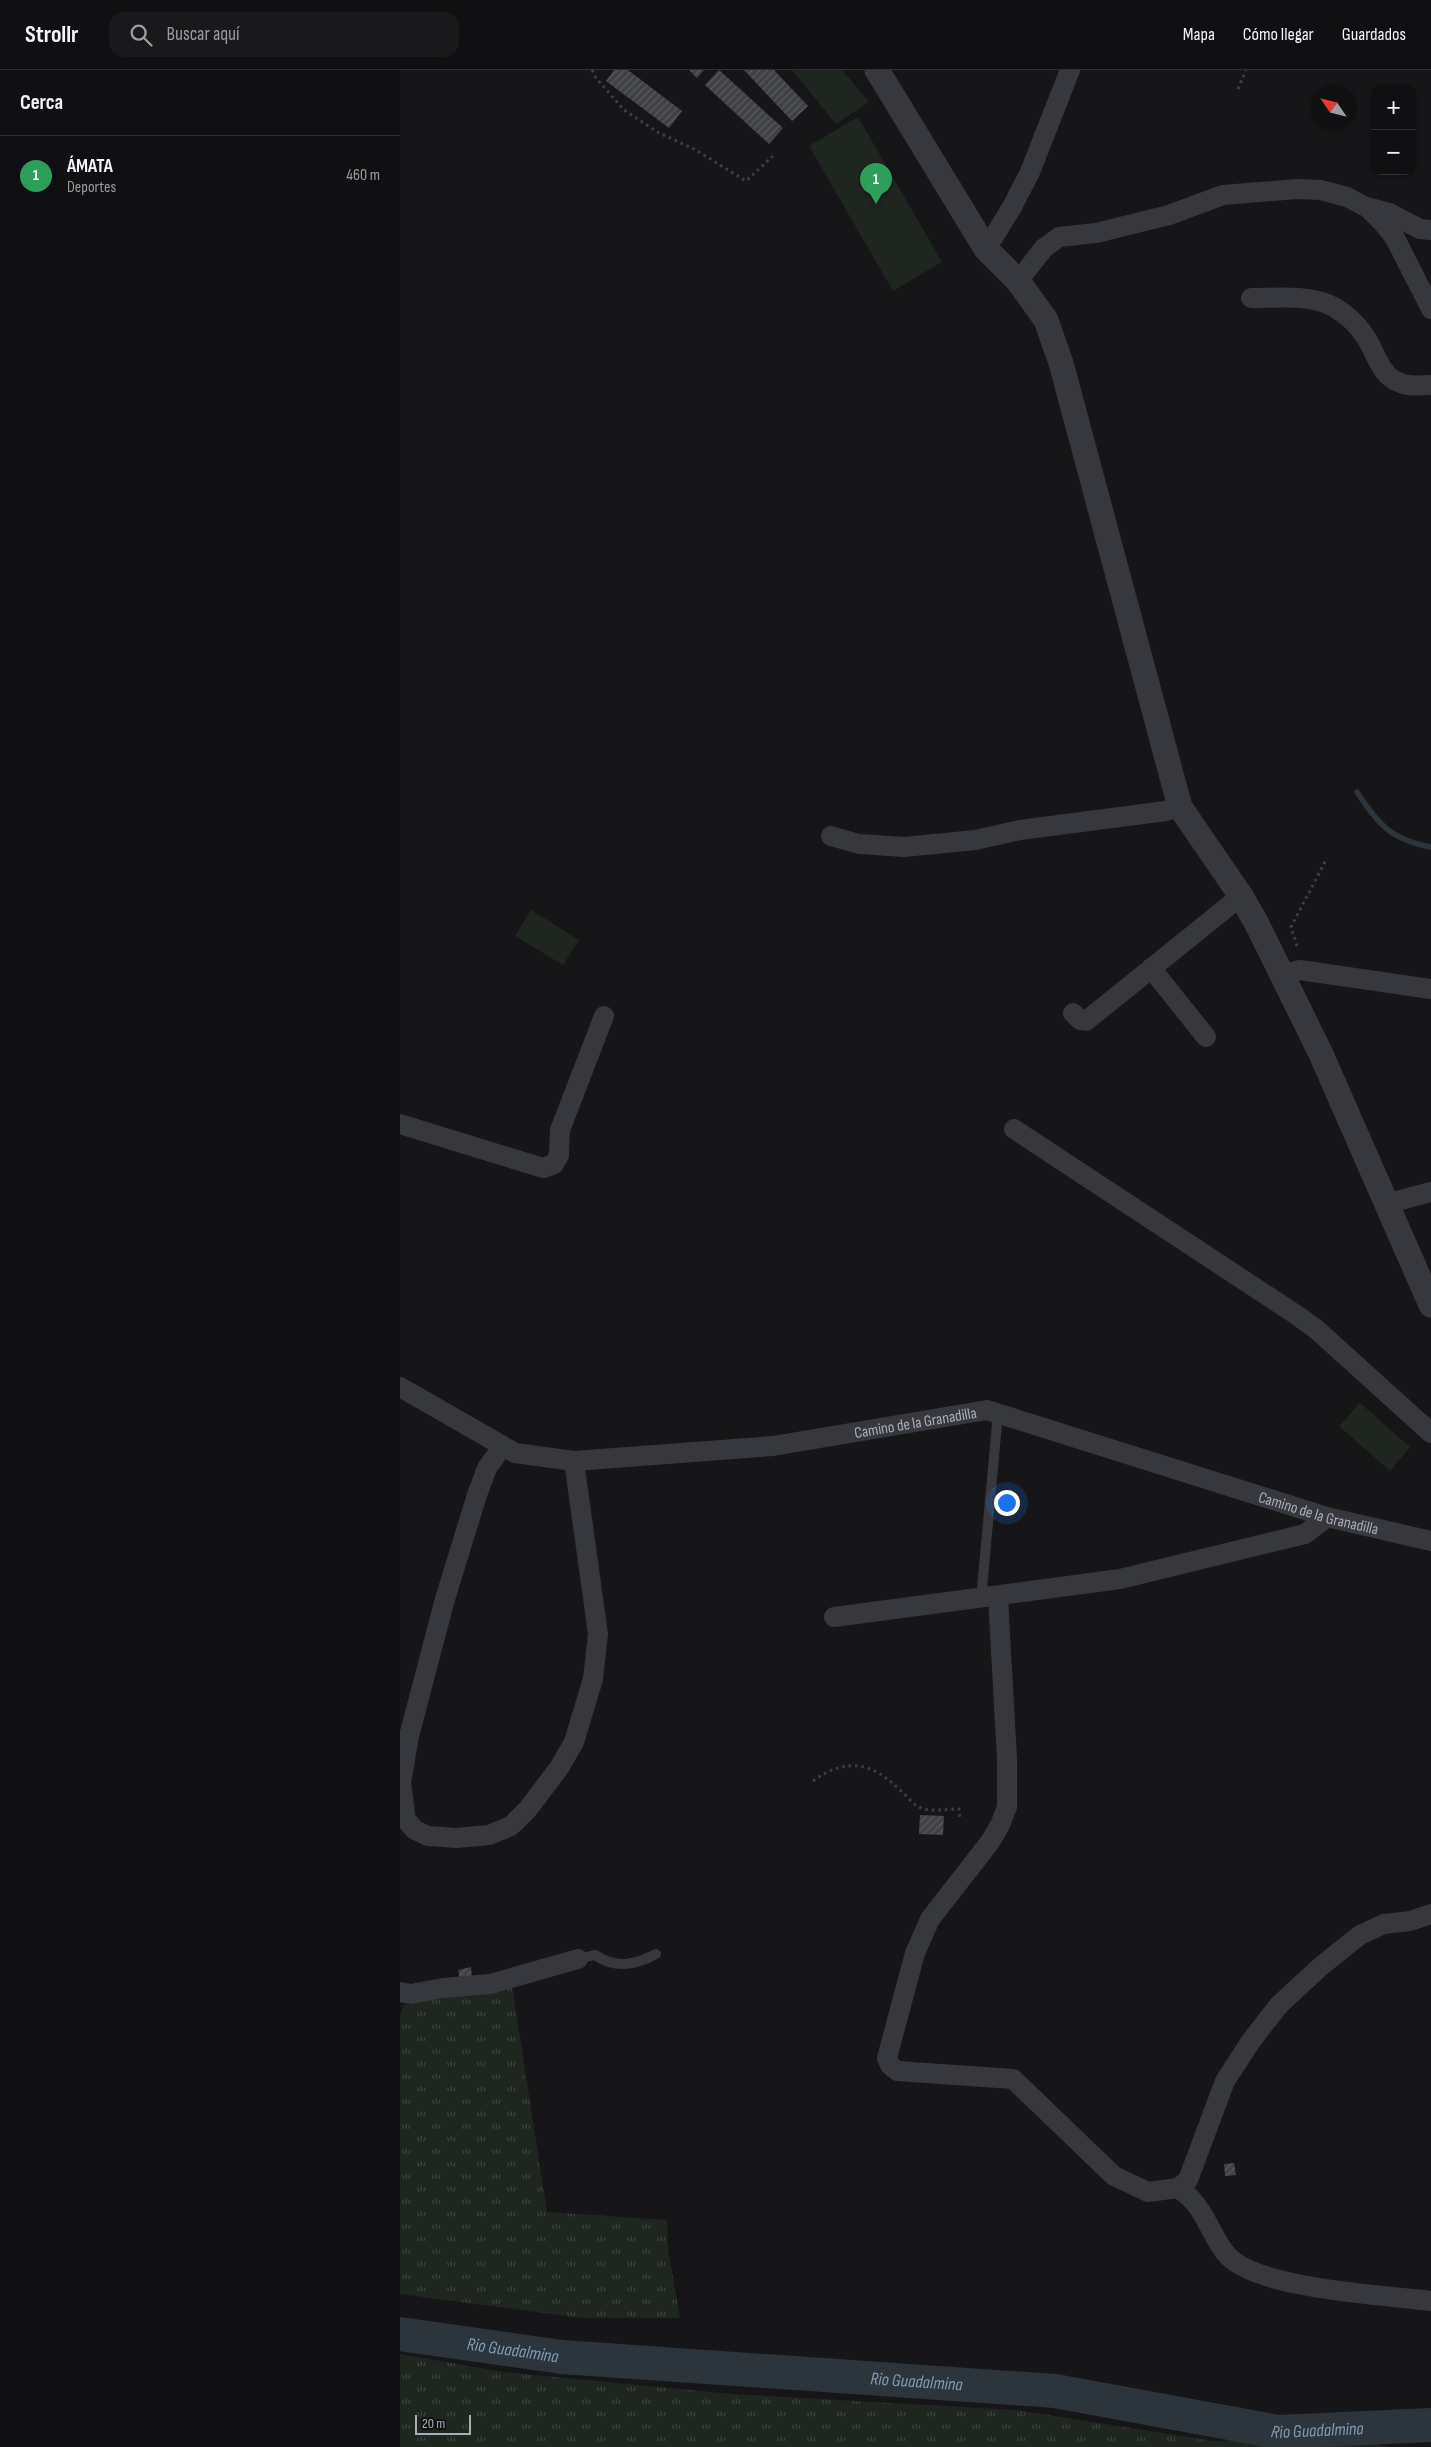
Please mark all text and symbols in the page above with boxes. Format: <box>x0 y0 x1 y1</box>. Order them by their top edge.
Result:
search box <box>109 12 459 57</box>
text: Strollr <box>25 20 79 49</box>
icon: search <box>127 21 155 49</box>
text: Buscar aquí <box>167 23 240 46</box>
text: Mapa <box>1183 24 1215 45</box>
text: Cómo llegar <box>1243 24 1314 45</box>
text: Guardados <box>1342 24 1406 45</box>
north arrow <box>1311 85 1356 130</box>
map controls <box>1371 85 1416 175</box>
button: + <box>1371 85 1416 130</box>
text: Cerca <box>20 90 63 115</box>
button: − <box>1371 130 1416 175</box>
text: ÁMATA <box>67 155 113 178</box>
pin: 1 <box>860 163 892 204</box>
text: 1 <box>33 166 39 185</box>
text: 460 m <box>346 166 380 185</box>
text: Deportes <box>67 178 116 197</box>
street label: Camino de la Granadilla <box>853 1404 978 1443</box>
street label: Camino de la Granadilla <box>1256 1488 1380 1540</box>
your location <box>994 1490 1020 1516</box>
water label: Rio Guadalmina <box>466 2334 561 2368</box>
water label: Rio Guadalmina <box>870 2368 964 2396</box>
scale bar <box>415 2412 471 2435</box>
text: 20 m <box>422 2415 445 2432</box>
water label: Rio Guadalmina <box>1269 2418 1365 2443</box>

